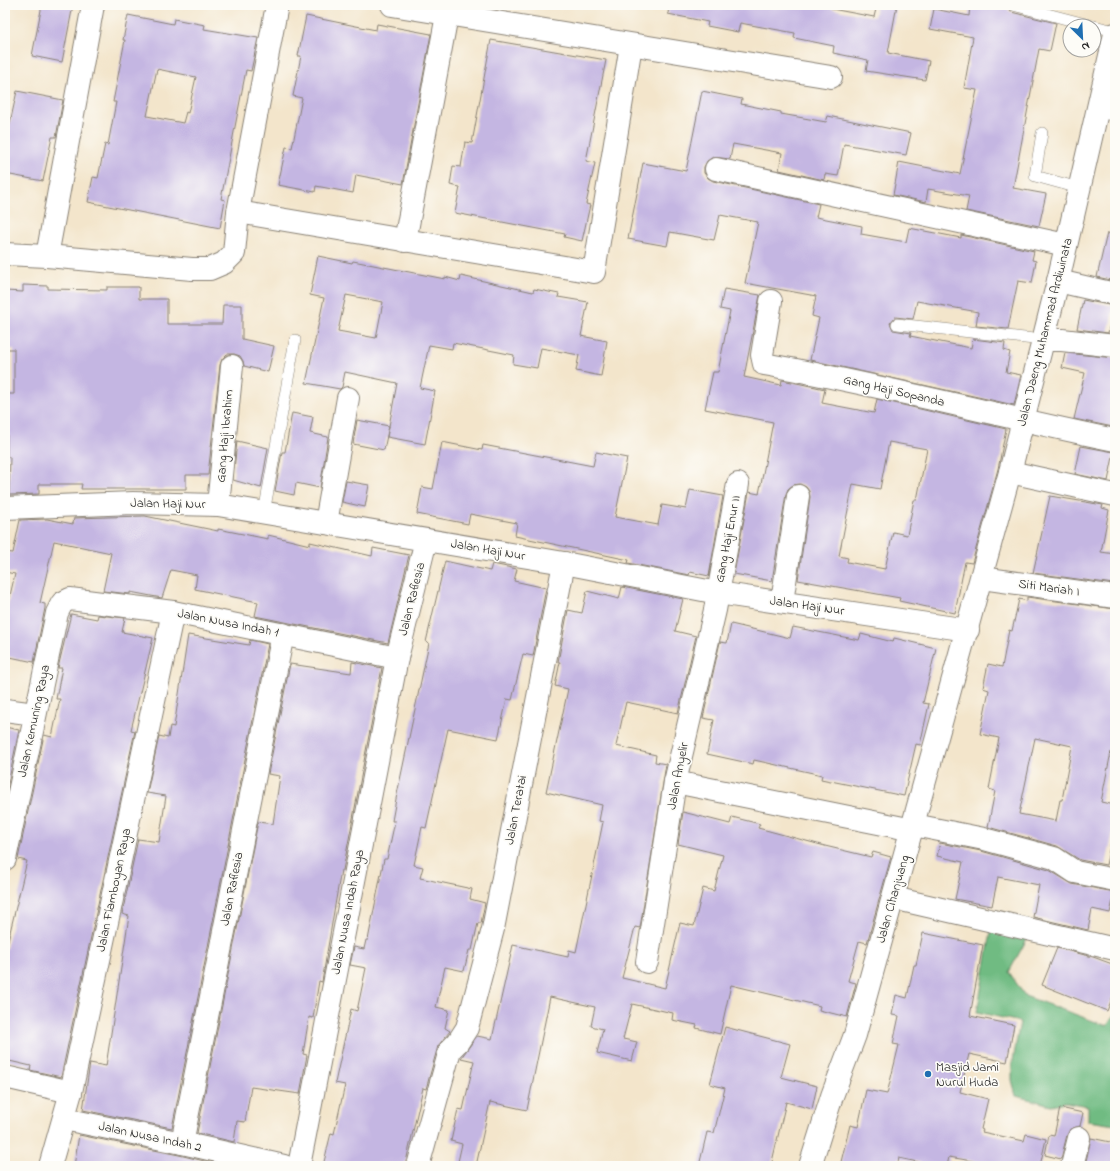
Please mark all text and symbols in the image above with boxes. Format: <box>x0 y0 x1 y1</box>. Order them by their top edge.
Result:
north arrow <box>1062 18 1102 58</box>
text: N <box>1079 37 1092 55</box>
street label: Jalan Daeng Muhammad Ardiwinata <box>1012 236 1079 429</box>
street label: Gang Haji Sopanda <box>841 370 947 413</box>
street label: Gang Haji Ibrahim <box>211 389 240 483</box>
street label: Jalan Haji Nur <box>130 494 207 514</box>
street label: Gang Haji Enur II <box>710 494 747 584</box>
street label: Jalan Haji Nur <box>449 534 528 566</box>
street label: Jalan Raflesia <box>394 560 430 638</box>
street label: Siti Mariah I <box>1017 574 1081 602</box>
street label: Jalan Haji Nur <box>768 591 847 621</box>
street label: Jalan Nusa Indah 1 <box>176 604 280 642</box>
street label: Jalan Kemuning Raya <box>13 663 56 779</box>
street label: Jalan Anyelir <box>662 740 695 812</box>
street label: Jalan Teratai <box>500 774 532 846</box>
street label: Jalan Flamboyan Raya <box>92 826 137 954</box>
street label: Jalan Nusa Indah Raya <box>327 848 370 976</box>
street label: Jalan Raflesia <box>216 850 248 928</box>
street label: Jalan Cihanjuang <box>871 853 916 945</box>
place label: Masjid Jami Nurul Huda <box>936 1058 999 1092</box>
marker: Masjid Jami Nurul Huda <box>923 1069 933 1079</box>
street label: Jalan Nusa Indah 2 <box>97 1117 204 1157</box>

